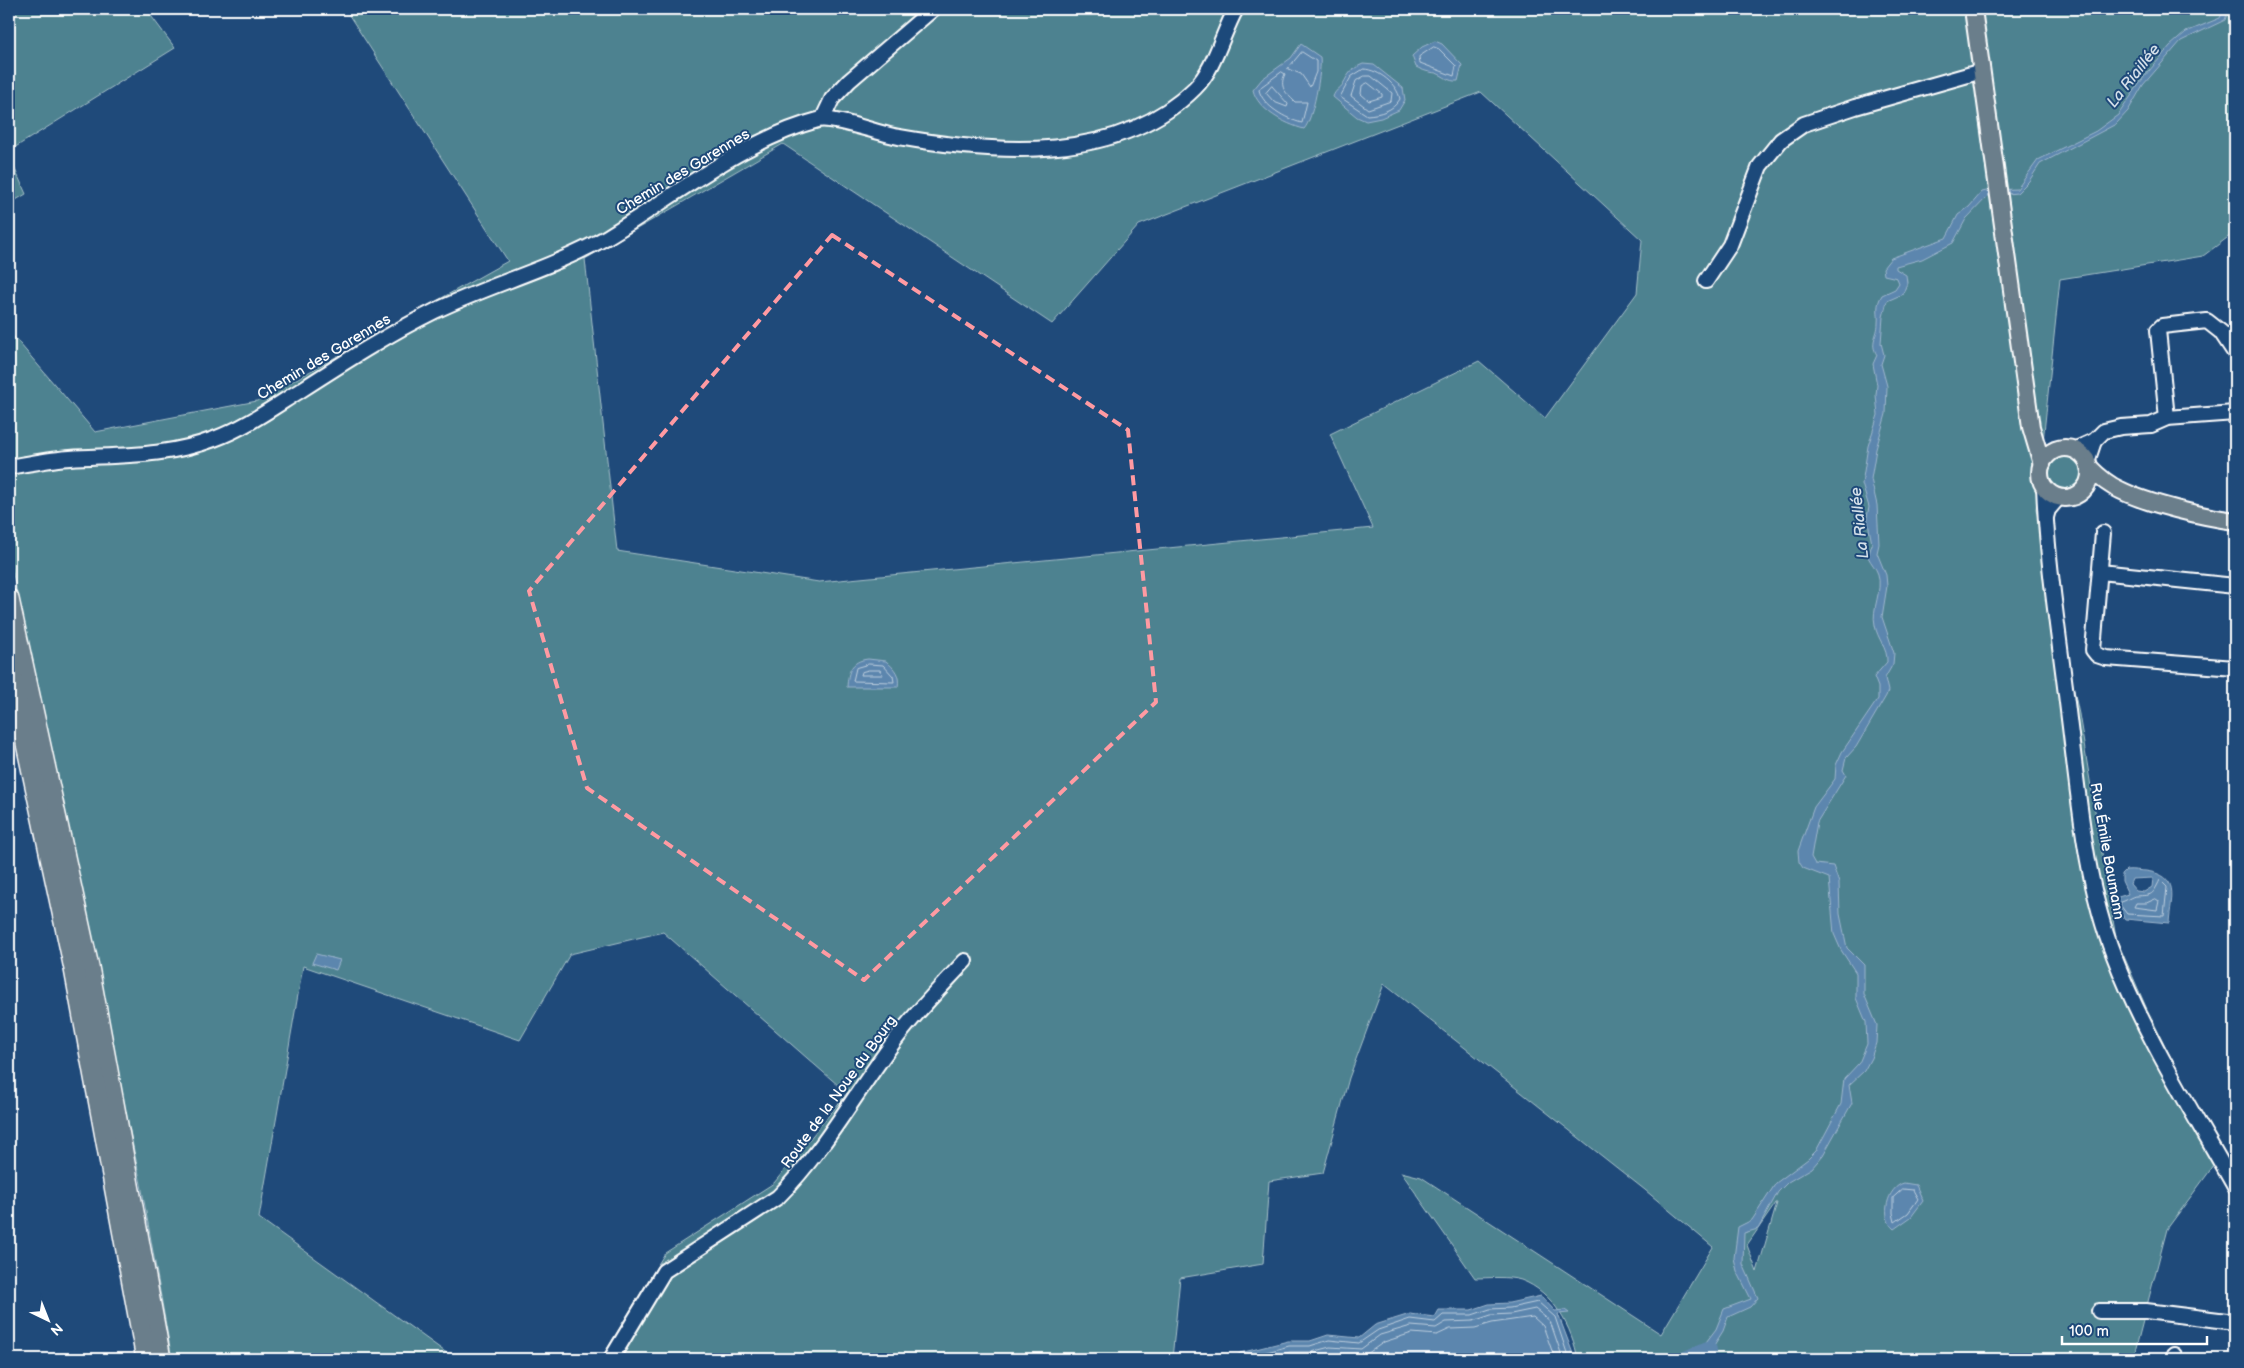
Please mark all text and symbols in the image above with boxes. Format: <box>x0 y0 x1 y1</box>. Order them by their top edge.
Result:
water label: La Riaillée <box>2103 40 2165 112</box>
street label: Chemin des Garennes <box>613 124 754 219</box>
street label: Chemin des Garennes <box>254 309 395 404</box>
water label: La Riallée <box>1847 486 1873 560</box>
street label: Rue Émile Baumann <box>2086 781 2128 921</box>
street label: Route de la Noue du Bourg <box>777 1012 901 1172</box>
north arrow <box>22 1296 72 1346</box>
scale bar <box>2062 1313 2206 1345</box>
text: N <box>47 1319 66 1339</box>
text: 100 m <box>2069 1322 2109 1341</box>

